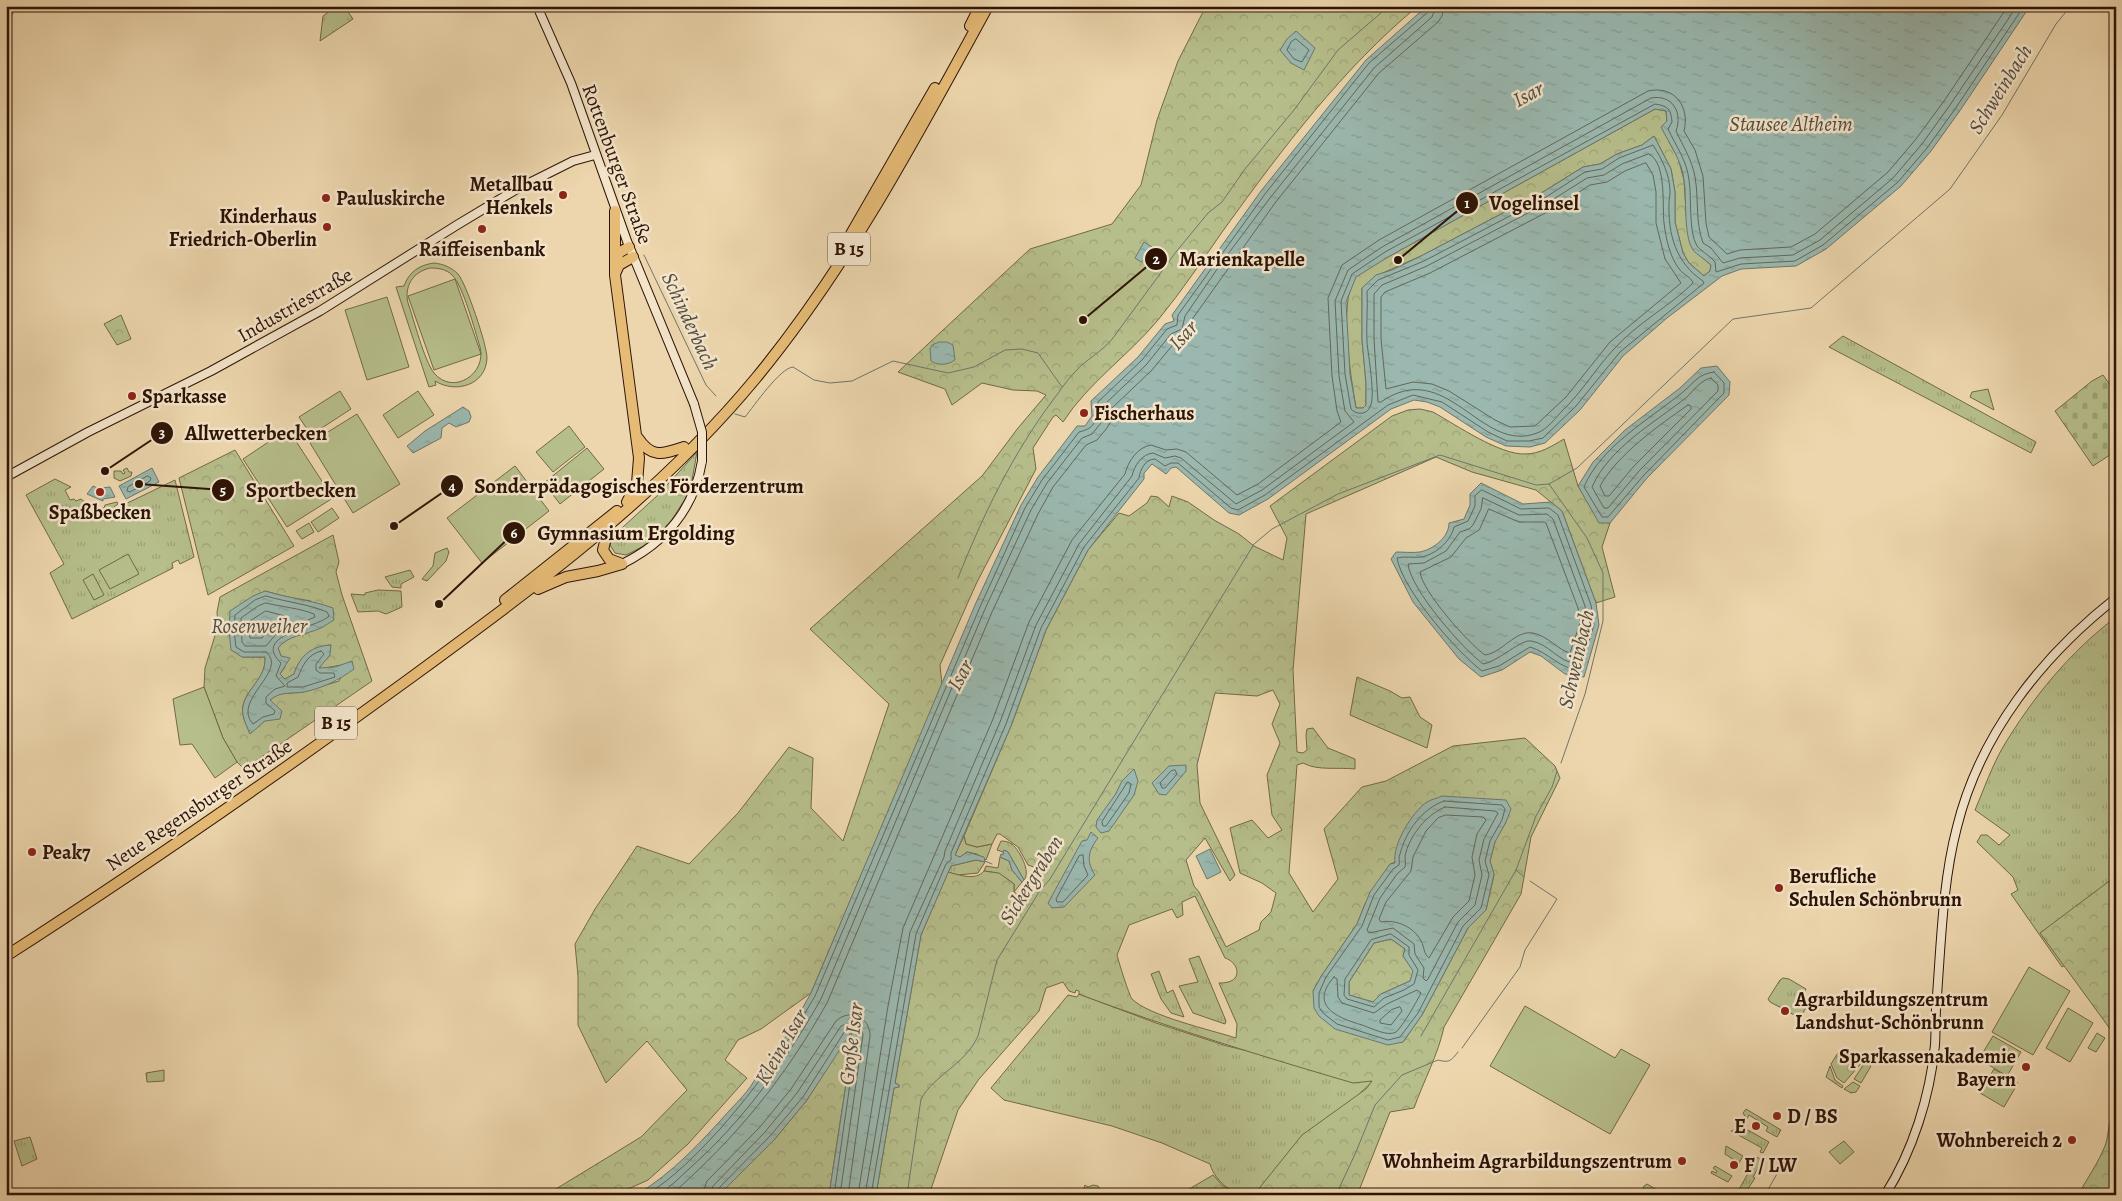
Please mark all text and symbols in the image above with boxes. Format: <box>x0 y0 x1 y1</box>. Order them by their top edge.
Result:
water label: Schweinbach <box>1961 39 2039 139</box>
water label: Isar <box>1508 74 1549 114</box>
street label: Rottenburger Straße <box>575 80 659 248</box>
water label: Stausee Altheim <box>1729 110 1853 138</box>
place label: Metallbau Henkels <box>470 171 553 221</box>
place label: Pauluskirche <box>336 185 445 212</box>
callout: Vogelinsel <box>1455 185 1589 221</box>
marker: Metallbau Henkels <box>557 189 569 201</box>
text: Vogelinsel <box>1488 189 1579 217</box>
marker: Pauluskirche <box>320 192 332 204</box>
text: 1 <box>1464 193 1470 213</box>
place label: Kinderhaus Friedrich-Oberlin <box>169 203 317 253</box>
marker: Kinderhaus Friedrich-Oberlin <box>321 221 333 233</box>
marker: Raiffeisenbank <box>476 223 488 235</box>
road number: B 15 <box>828 232 870 266</box>
place label: Raiffeisenbank <box>419 236 546 263</box>
callout: Marienkapelle <box>1143 241 1315 277</box>
text: Marienkapelle <box>1179 245 1305 273</box>
text: 2 <box>1152 249 1160 269</box>
street label: Industriestraße <box>233 261 357 349</box>
water label: Schinderbach <box>655 268 725 374</box>
water label: Isar <box>1162 314 1204 356</box>
place label: Sparkasse <box>142 383 226 410</box>
marker: Sparkasse <box>126 390 138 402</box>
place label: Fischerhaus <box>1094 400 1195 427</box>
marker: Fischerhaus <box>1078 407 1090 419</box>
callout: Allwetterbecken <box>150 415 337 451</box>
text: Allwetterbecken <box>184 419 327 447</box>
text: 3 <box>159 423 165 443</box>
callout: Sonderpädagogisches Förderzentrum <box>439 468 814 504</box>
callout: Sportbecken <box>211 472 366 508</box>
text: Sonderpädagogisches Förderzentrum <box>474 472 804 500</box>
text: Sportbecken <box>246 476 356 504</box>
text: 4 <box>448 476 456 496</box>
text: 5 <box>220 480 226 500</box>
marker: Spaßbecken <box>94 486 106 498</box>
place label: Spaßbecken <box>49 499 151 526</box>
callout: Gymnasium Ergolding <box>502 515 744 551</box>
text: Gymnasium Ergolding <box>537 519 735 547</box>
text: 6 <box>510 523 518 543</box>
water label: Schweinbach <box>1551 607 1601 711</box>
water label: Rosenweiher <box>211 612 308 640</box>
water label: Isar <box>940 654 980 695</box>
road number: B 15 <box>315 706 357 740</box>
street label: Neue Regensburger Straße <box>101 733 297 877</box>
water label: Sickergraben <box>992 830 1070 930</box>
place label: Peak7 <box>42 839 91 866</box>
marker: Peak7 <box>26 846 38 858</box>
place label: Berufliche Schulen Schönbrunn <box>1789 863 1962 913</box>
marker: Berufliche Schulen Schönbrunn <box>1773 882 1785 894</box>
place label: Agrarbildungszentrum Landshut-Schönbrunn <box>1794 986 1988 1036</box>
water label: Große Isar <box>832 1001 870 1086</box>
water label: Kleine Isar <box>748 1003 814 1090</box>
marker: Agrarbildungszentrum Landshut-Schönbrunn <box>1779 1005 1791 1017</box>
place label: Sparkassenakademie Bayern <box>1839 1043 2016 1093</box>
marker: Sparkassenakademie Bayern <box>2020 1061 2032 1073</box>
place label: D / BS <box>1787 1103 1838 1130</box>
marker: D / BS <box>1771 1110 1783 1122</box>
place label: E <box>1734 1113 1746 1140</box>
marker: E <box>1750 1120 1762 1132</box>
place label: Wohnbereich 2 <box>1936 1127 2062 1154</box>
marker: Wohnbereich 2 <box>2066 1134 2078 1146</box>
place label: Wohnheim Agrarbildungszentrum <box>1381 1148 1672 1175</box>
place label: F / LW <box>1744 1152 1798 1179</box>
marker: Wohnheim Agrarbildungszentrum <box>1676 1155 1688 1167</box>
marker: F / LW <box>1728 1159 1740 1171</box>

